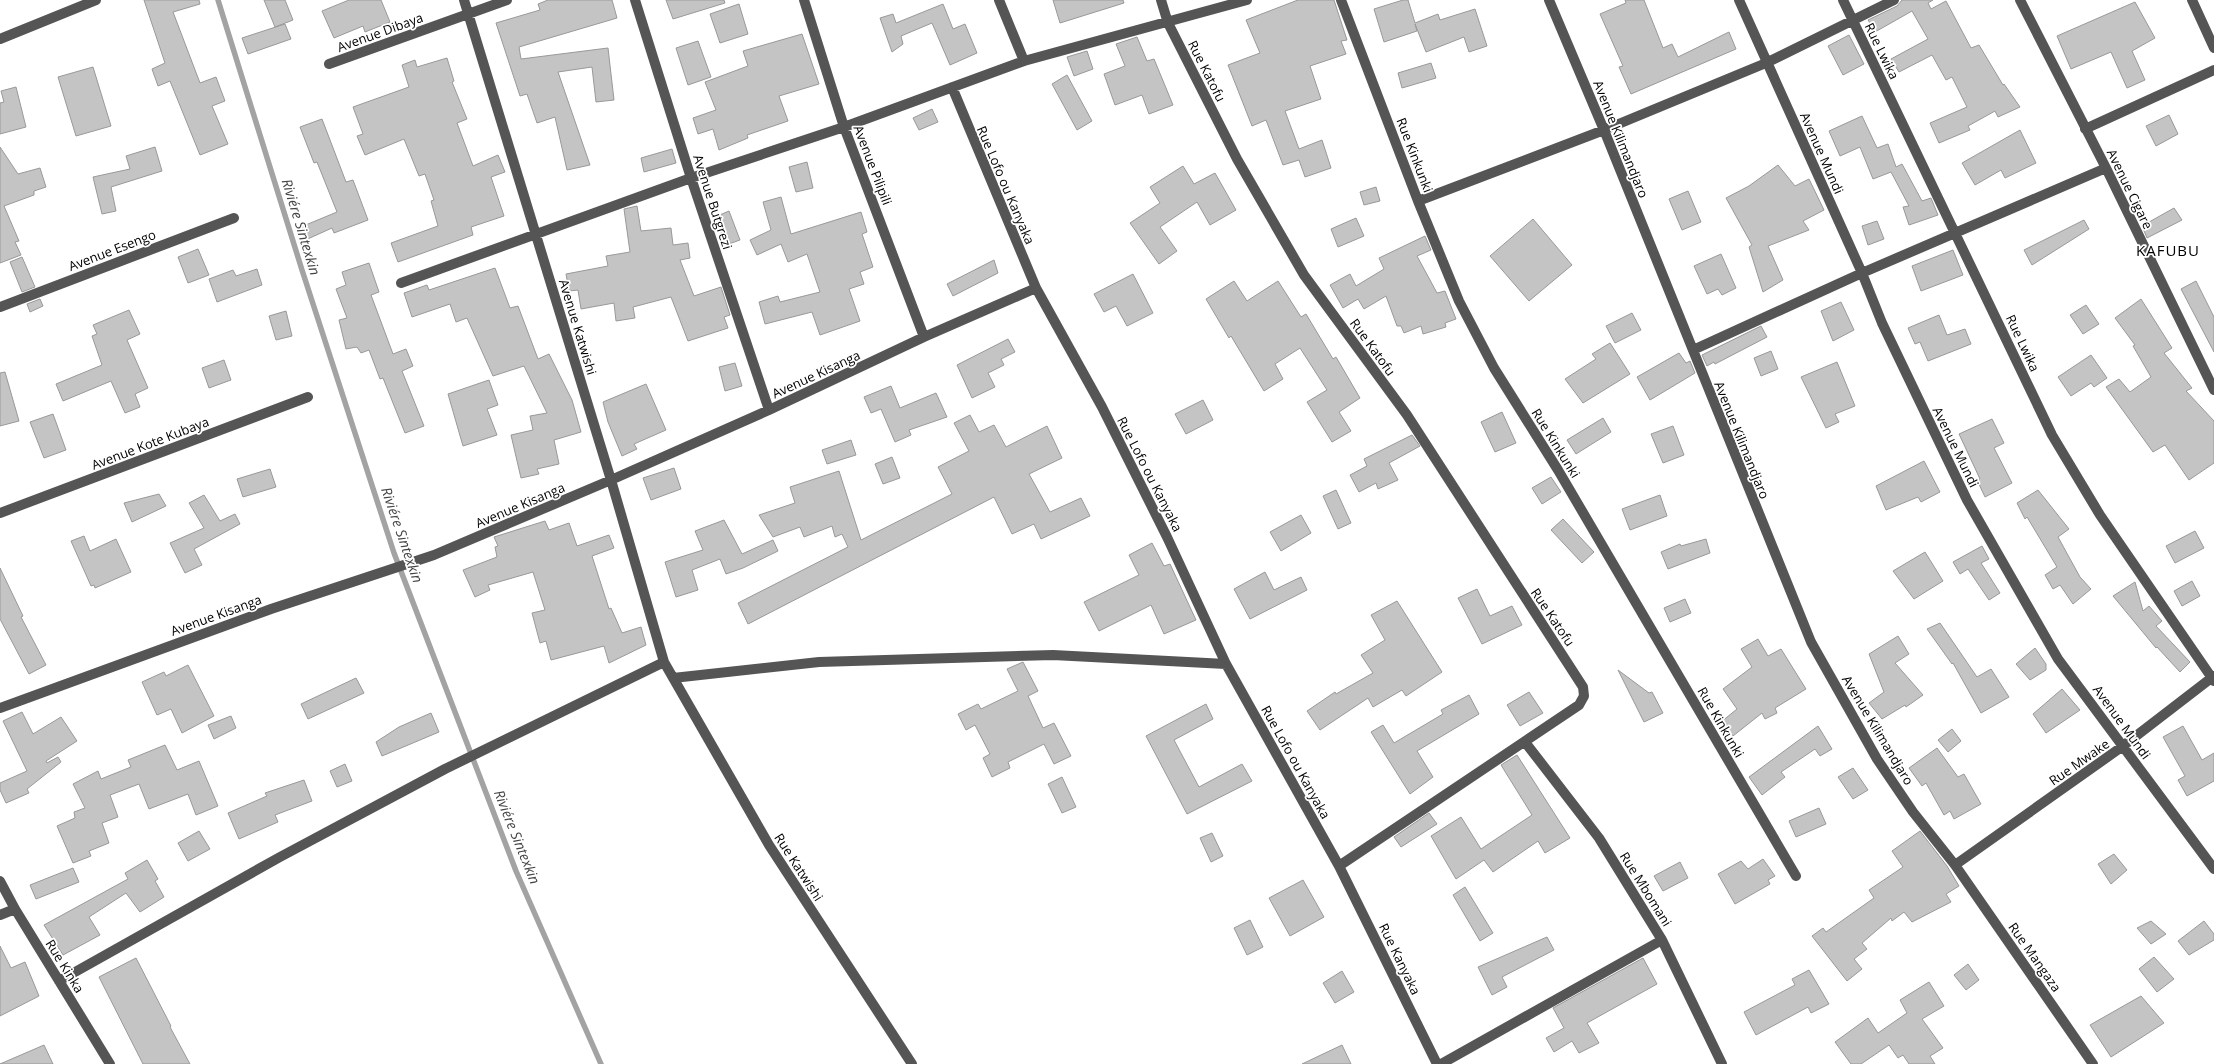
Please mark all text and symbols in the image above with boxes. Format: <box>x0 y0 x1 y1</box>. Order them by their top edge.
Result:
street label: Avenue Dibaya <box>335 8 425 56</box>
street label: Rue Lwika <box>1861 20 1903 82</box>
street label: Rue Katofu <box>1184 37 1230 105</box>
street label: Avenue Kilimandjaro <box>1589 78 1653 201</box>
street label: Avenue Mundi <box>1796 109 1848 197</box>
street label: Rue Kinkunki <box>1392 115 1438 195</box>
street label: Avenue Pilipili <box>850 123 896 207</box>
street label: Rue Lofo ou Kanyaka <box>973 123 1039 247</box>
street label: Avenue Cigare <box>2103 146 2157 232</box>
street label: Avenue Butgrezi <box>689 152 737 252</box>
water label: Riviére Sintexkin <box>278 176 325 277</box>
street label: Avenue Esengo <box>66 225 158 275</box>
district label: KAFUBU <box>2136 240 2200 260</box>
street label: Avenue Katwishi <box>555 277 601 377</box>
street label: Rue Lwika <box>2002 312 2044 374</box>
street label: Rue Katofu <box>1346 315 1400 379</box>
street label: Avenue Kisanga <box>769 346 863 402</box>
street label: Avenue Kilimandjaro <box>1710 379 1774 502</box>
street label: Avenue Mundi <box>1929 404 1983 490</box>
street label: Rue Kinkunki <box>1527 405 1585 481</box>
street label: Avenue Kote Kubaya <box>89 412 211 474</box>
street label: Rue Lofo ou Kanyaka <box>1113 413 1187 535</box>
street label: Avenue Kisanga <box>473 478 567 532</box>
water label: Riviére Sintexkin <box>377 484 428 585</box>
street label: Rue Katofu <box>1527 584 1579 650</box>
street label: Avenue Kisanga <box>168 590 264 640</box>
street label: Avenue Kilimandjaro <box>1838 672 1918 788</box>
street label: Avenue Mundi <box>2089 681 2155 763</box>
street label: Rue Kinkunki <box>1694 683 1748 761</box>
street label: Rue Lofo ou Kanyaka <box>1257 702 1335 822</box>
street label: Rue Mwake <box>2045 735 2113 789</box>
water label: Riviére Sintexkin <box>490 787 545 887</box>
street label: Rue Katwishi <box>770 830 828 904</box>
street label: Rue Mbomani <box>1616 848 1676 930</box>
street label: Rue Mangaza <box>2004 919 2066 995</box>
street label: Rue Kanyaka <box>1375 920 1425 998</box>
street label: Rue Kinka <box>41 936 89 996</box>

